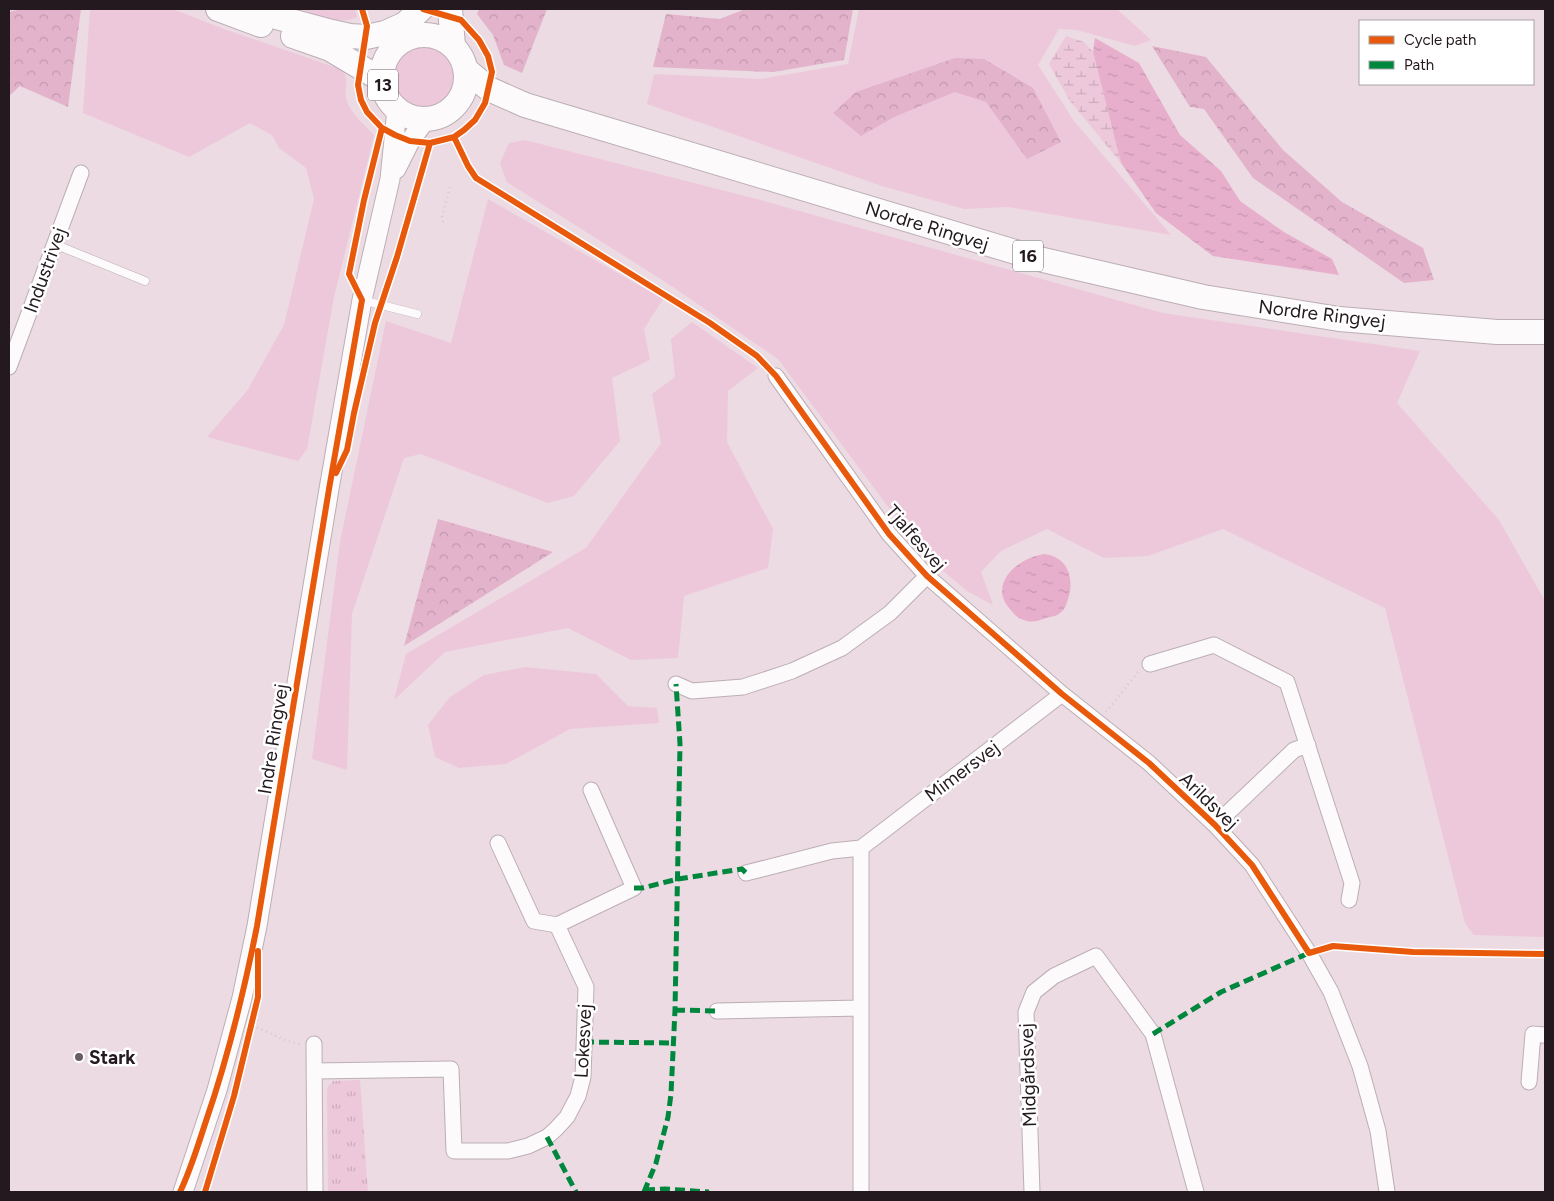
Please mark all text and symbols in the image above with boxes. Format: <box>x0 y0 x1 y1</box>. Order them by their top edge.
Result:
legend <box>1359 20 1534 85</box>
text: Cycle path <box>1404 31 1476 49</box>
text: Path <box>1404 56 1434 74</box>
road number: 13 <box>368 70 398 100</box>
street label: Nordre Ringvej <box>862 196 992 256</box>
street label: Industrivej <box>19 224 71 316</box>
road number: 16 <box>1013 240 1043 272</box>
street label: Nordre Ringvej <box>1257 295 1387 333</box>
street label: Tjalfesvej <box>881 500 951 576</box>
street label: Indre Ringvej <box>253 682 293 796</box>
street label: Mimersvej <box>920 736 1004 806</box>
street label: Arildsvej <box>1175 767 1243 835</box>
street label: Lokesvej <box>570 1003 596 1079</box>
street label: Midgårdsvej <box>1015 1023 1041 1127</box>
place label: Stark <box>89 1046 136 1069</box>
marker: Stark <box>73 1051 85 1063</box>

